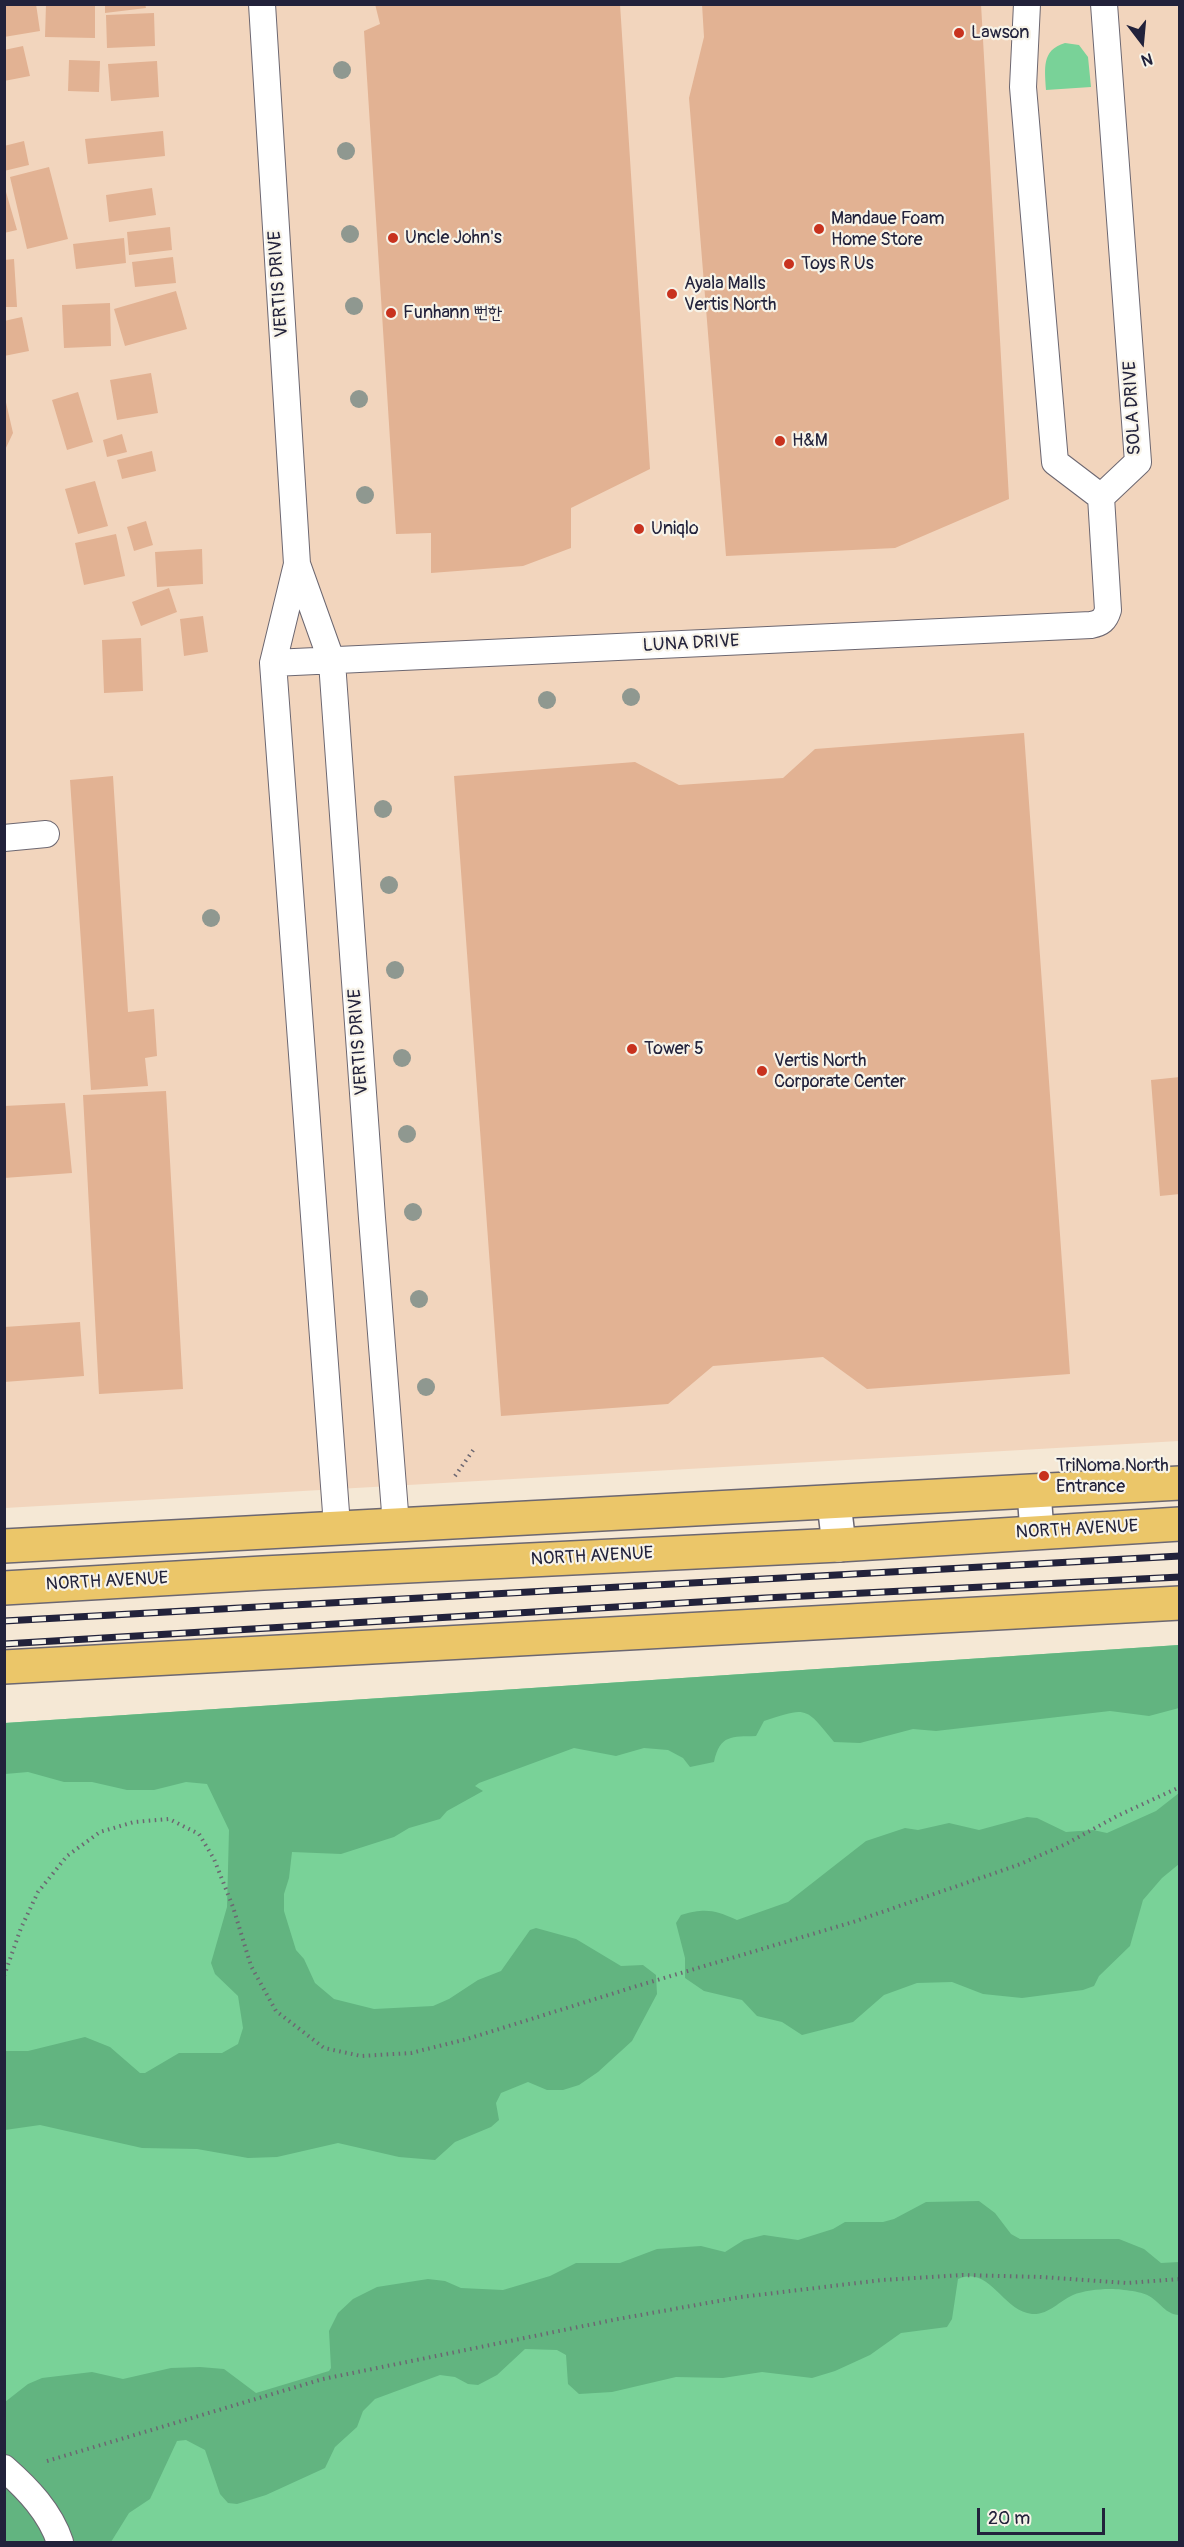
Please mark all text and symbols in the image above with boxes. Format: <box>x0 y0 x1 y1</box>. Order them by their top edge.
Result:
north arrow <box>1112 12 1172 72</box>
place label: Lawson <box>971 22 1029 44</box>
marker: Lawson <box>952 26 966 40</box>
text: N <box>1139 48 1155 70</box>
place label: Mandaue Foam Home Store <box>831 208 945 250</box>
marker: Mandaue Foam Home Store <box>812 222 826 236</box>
place label: Uncle John's <box>405 227 502 249</box>
street label: VERTIS DRIVE <box>264 230 294 338</box>
marker: Uncle John's <box>386 231 400 245</box>
place label: Toys R Us <box>801 253 874 275</box>
marker: Toys R Us <box>782 257 796 271</box>
place label: Ayala Malls Vertis North <box>684 273 776 316</box>
marker: Ayala Malls Vertis North <box>665 287 679 301</box>
place label: Funhann 뻔한 <box>403 302 503 324</box>
marker: Funhann 뻔한 <box>384 306 398 320</box>
street label: SOLA DRIVE <box>1120 360 1146 456</box>
place label: H&M <box>792 430 828 452</box>
marker: H&M <box>773 434 787 448</box>
place label: Uniqlo <box>651 518 699 540</box>
marker: Uniqlo <box>632 522 646 536</box>
street label: LUNA DRIVE <box>642 631 740 657</box>
street label: VERTIS DRIVE <box>344 988 374 1096</box>
place label: Tower 5 <box>644 1038 704 1060</box>
marker: Tower 5 <box>625 1042 639 1056</box>
place label: Vertis North Corporate Center <box>774 1050 906 1092</box>
marker: Vertis North Corporate Center <box>755 1064 769 1078</box>
place label: TriNoma North Entrance <box>1056 1455 1169 1498</box>
marker: TriNoma North Entrance <box>1037 1469 1051 1483</box>
street label: NORTH AVENUE <box>1015 1516 1139 1544</box>
street label: NORTH AVENUE <box>530 1543 654 1571</box>
street label: NORTH AVENUE <box>45 1568 169 1596</box>
scale bar <box>980 2496 1108 2534</box>
text: 20 m <box>988 2507 1030 2530</box>

